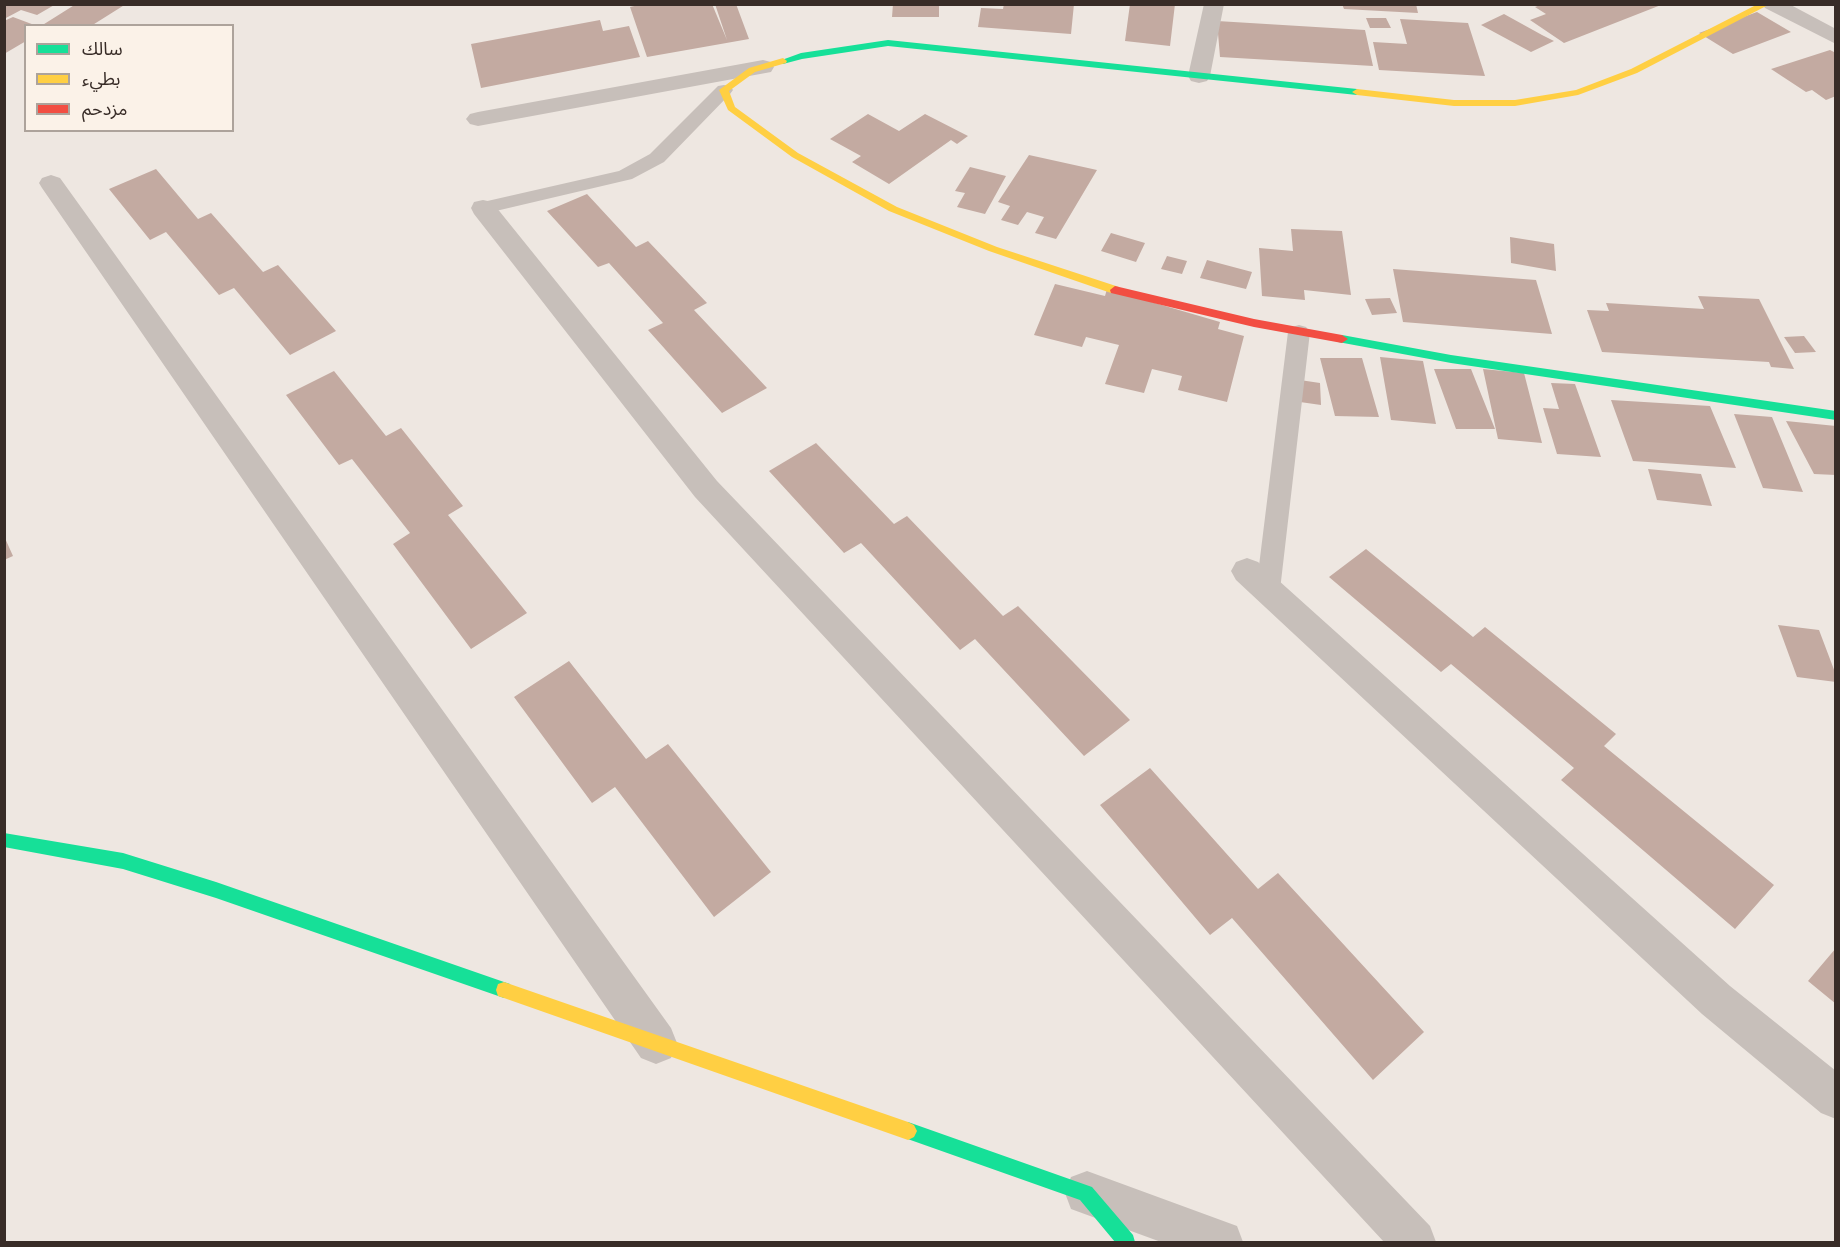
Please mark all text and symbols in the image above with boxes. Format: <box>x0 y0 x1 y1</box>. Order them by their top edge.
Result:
legend <box>24 24 234 132</box>
text: سالك <box>82 38 123 59</box>
text: بطيء <box>82 68 120 89</box>
text: مزدحم <box>82 98 127 119</box>

